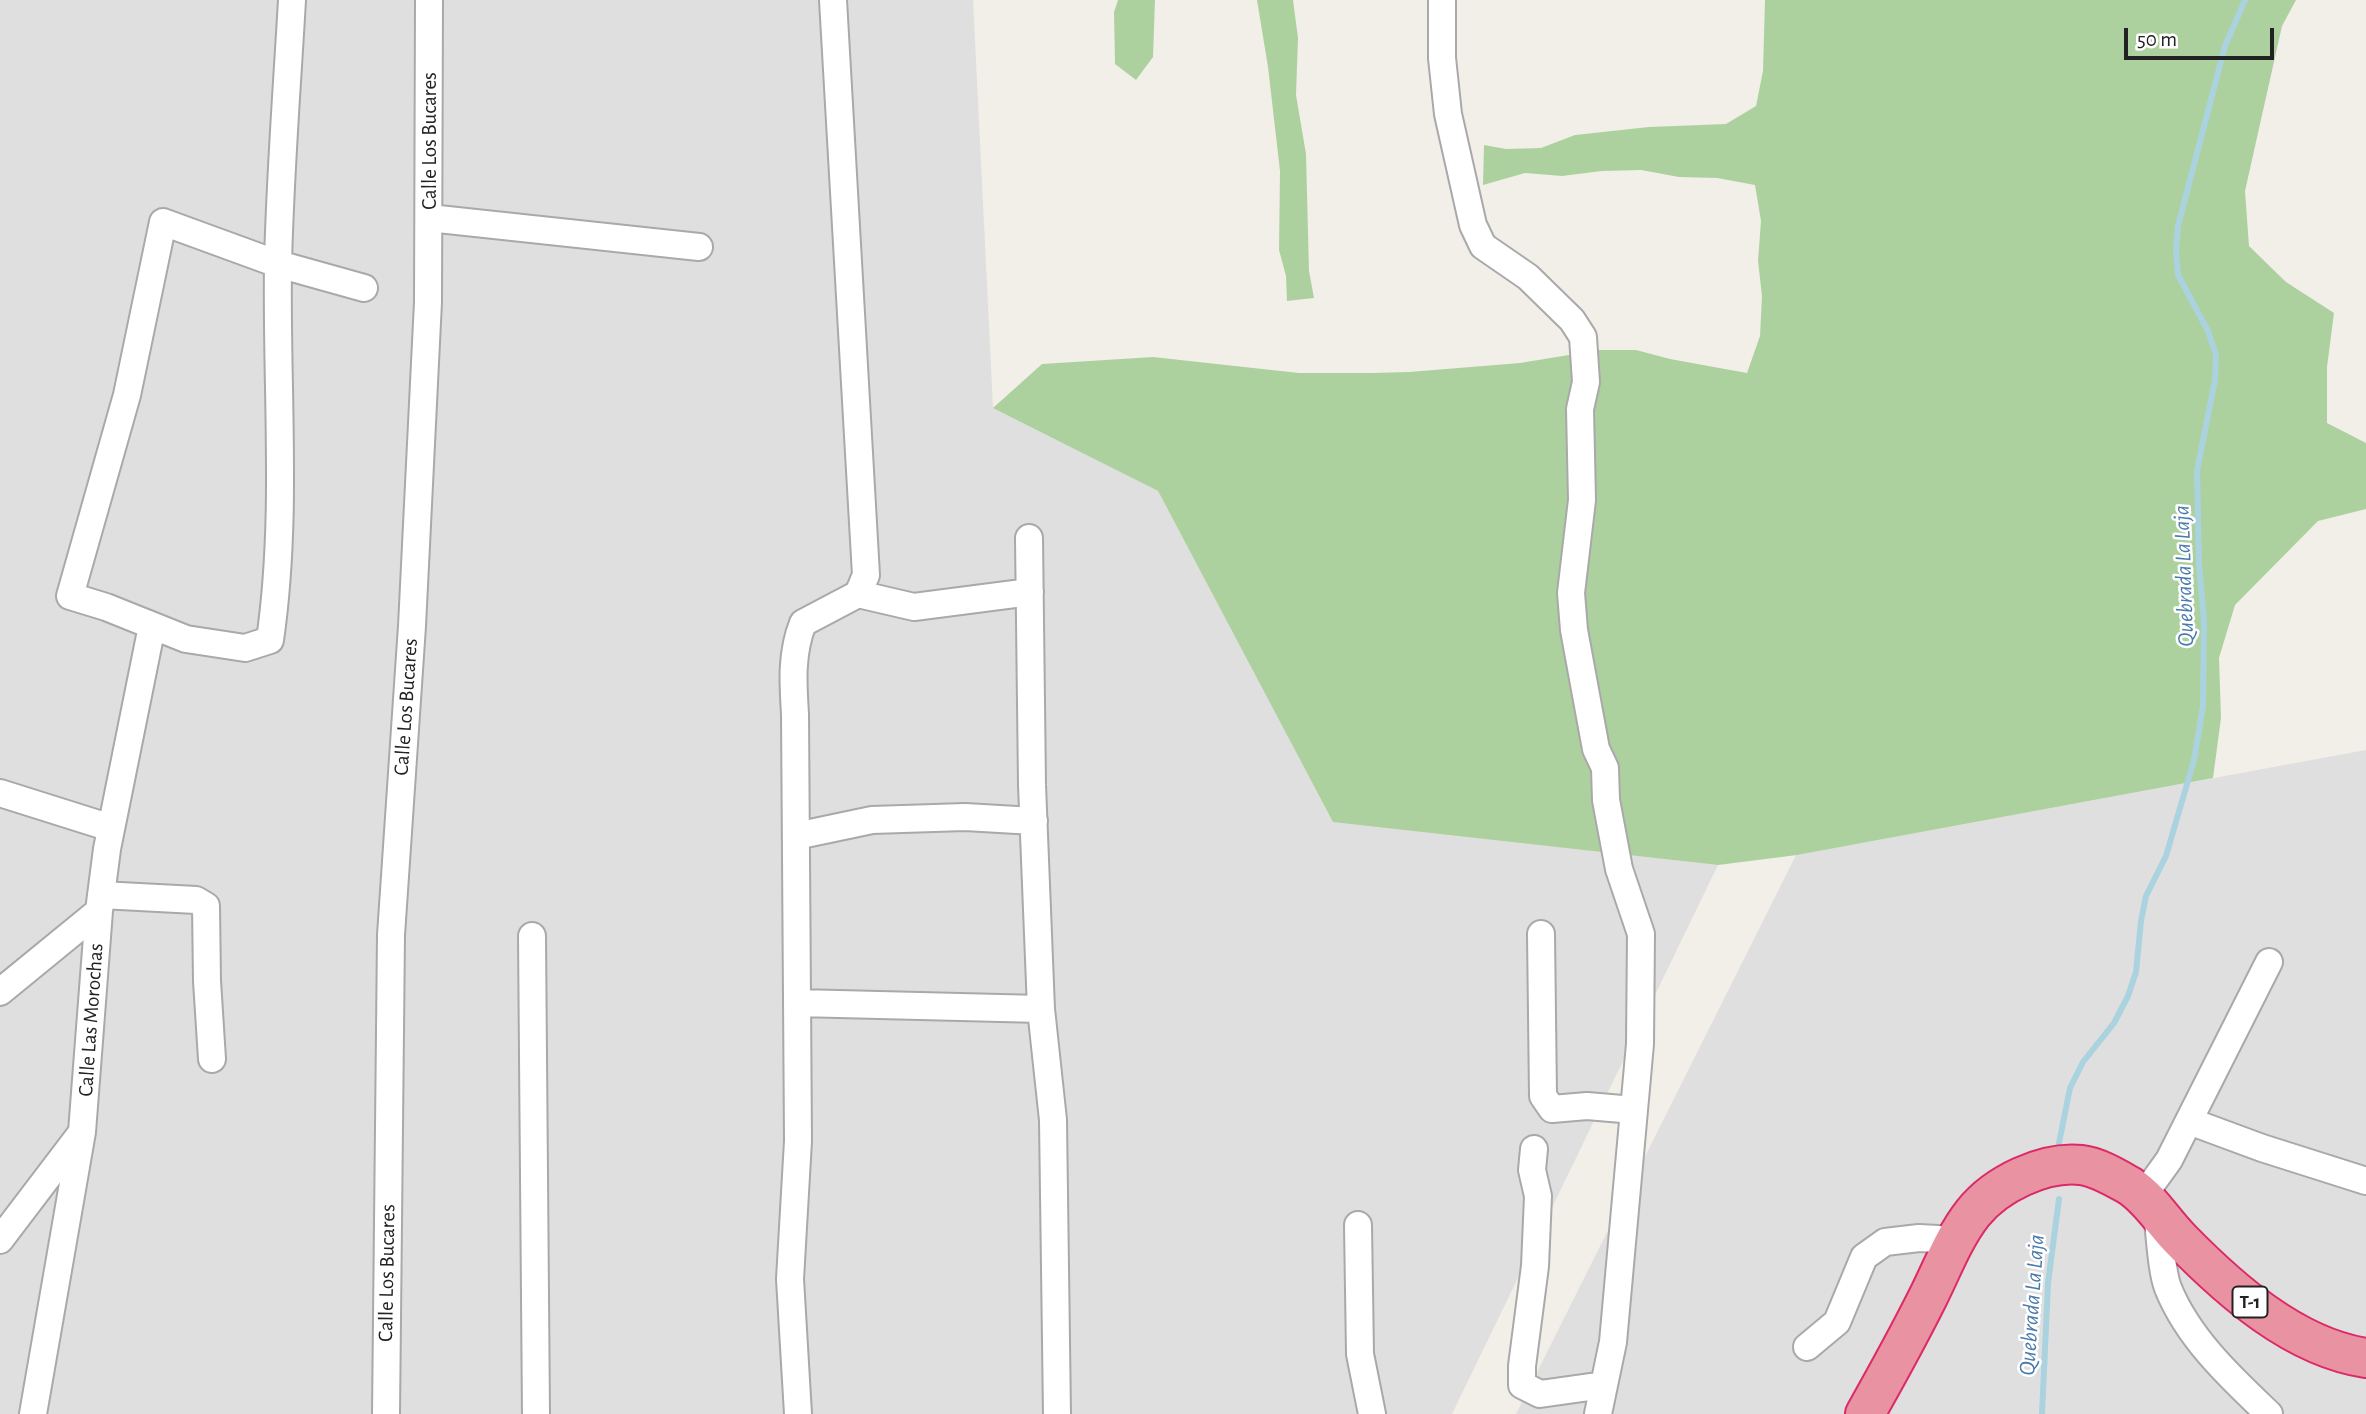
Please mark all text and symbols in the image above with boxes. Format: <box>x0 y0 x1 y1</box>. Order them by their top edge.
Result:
scale bar <box>2128 14 2278 58</box>
text: 50 m <box>2137 29 2177 50</box>
street label: Calle Los Bucares <box>417 72 443 210</box>
water label: Quebrada La Laja <box>2168 505 2200 647</box>
street label: Calle Los Bucares <box>389 637 423 777</box>
street label: Calle Las Morochas <box>73 943 109 1097</box>
street label: Calle Los Bucares <box>373 1204 401 1342</box>
water label: Quebrada La Laja <box>2013 1233 2051 1377</box>
road number: T-1 <box>2232 1286 2268 1318</box>

